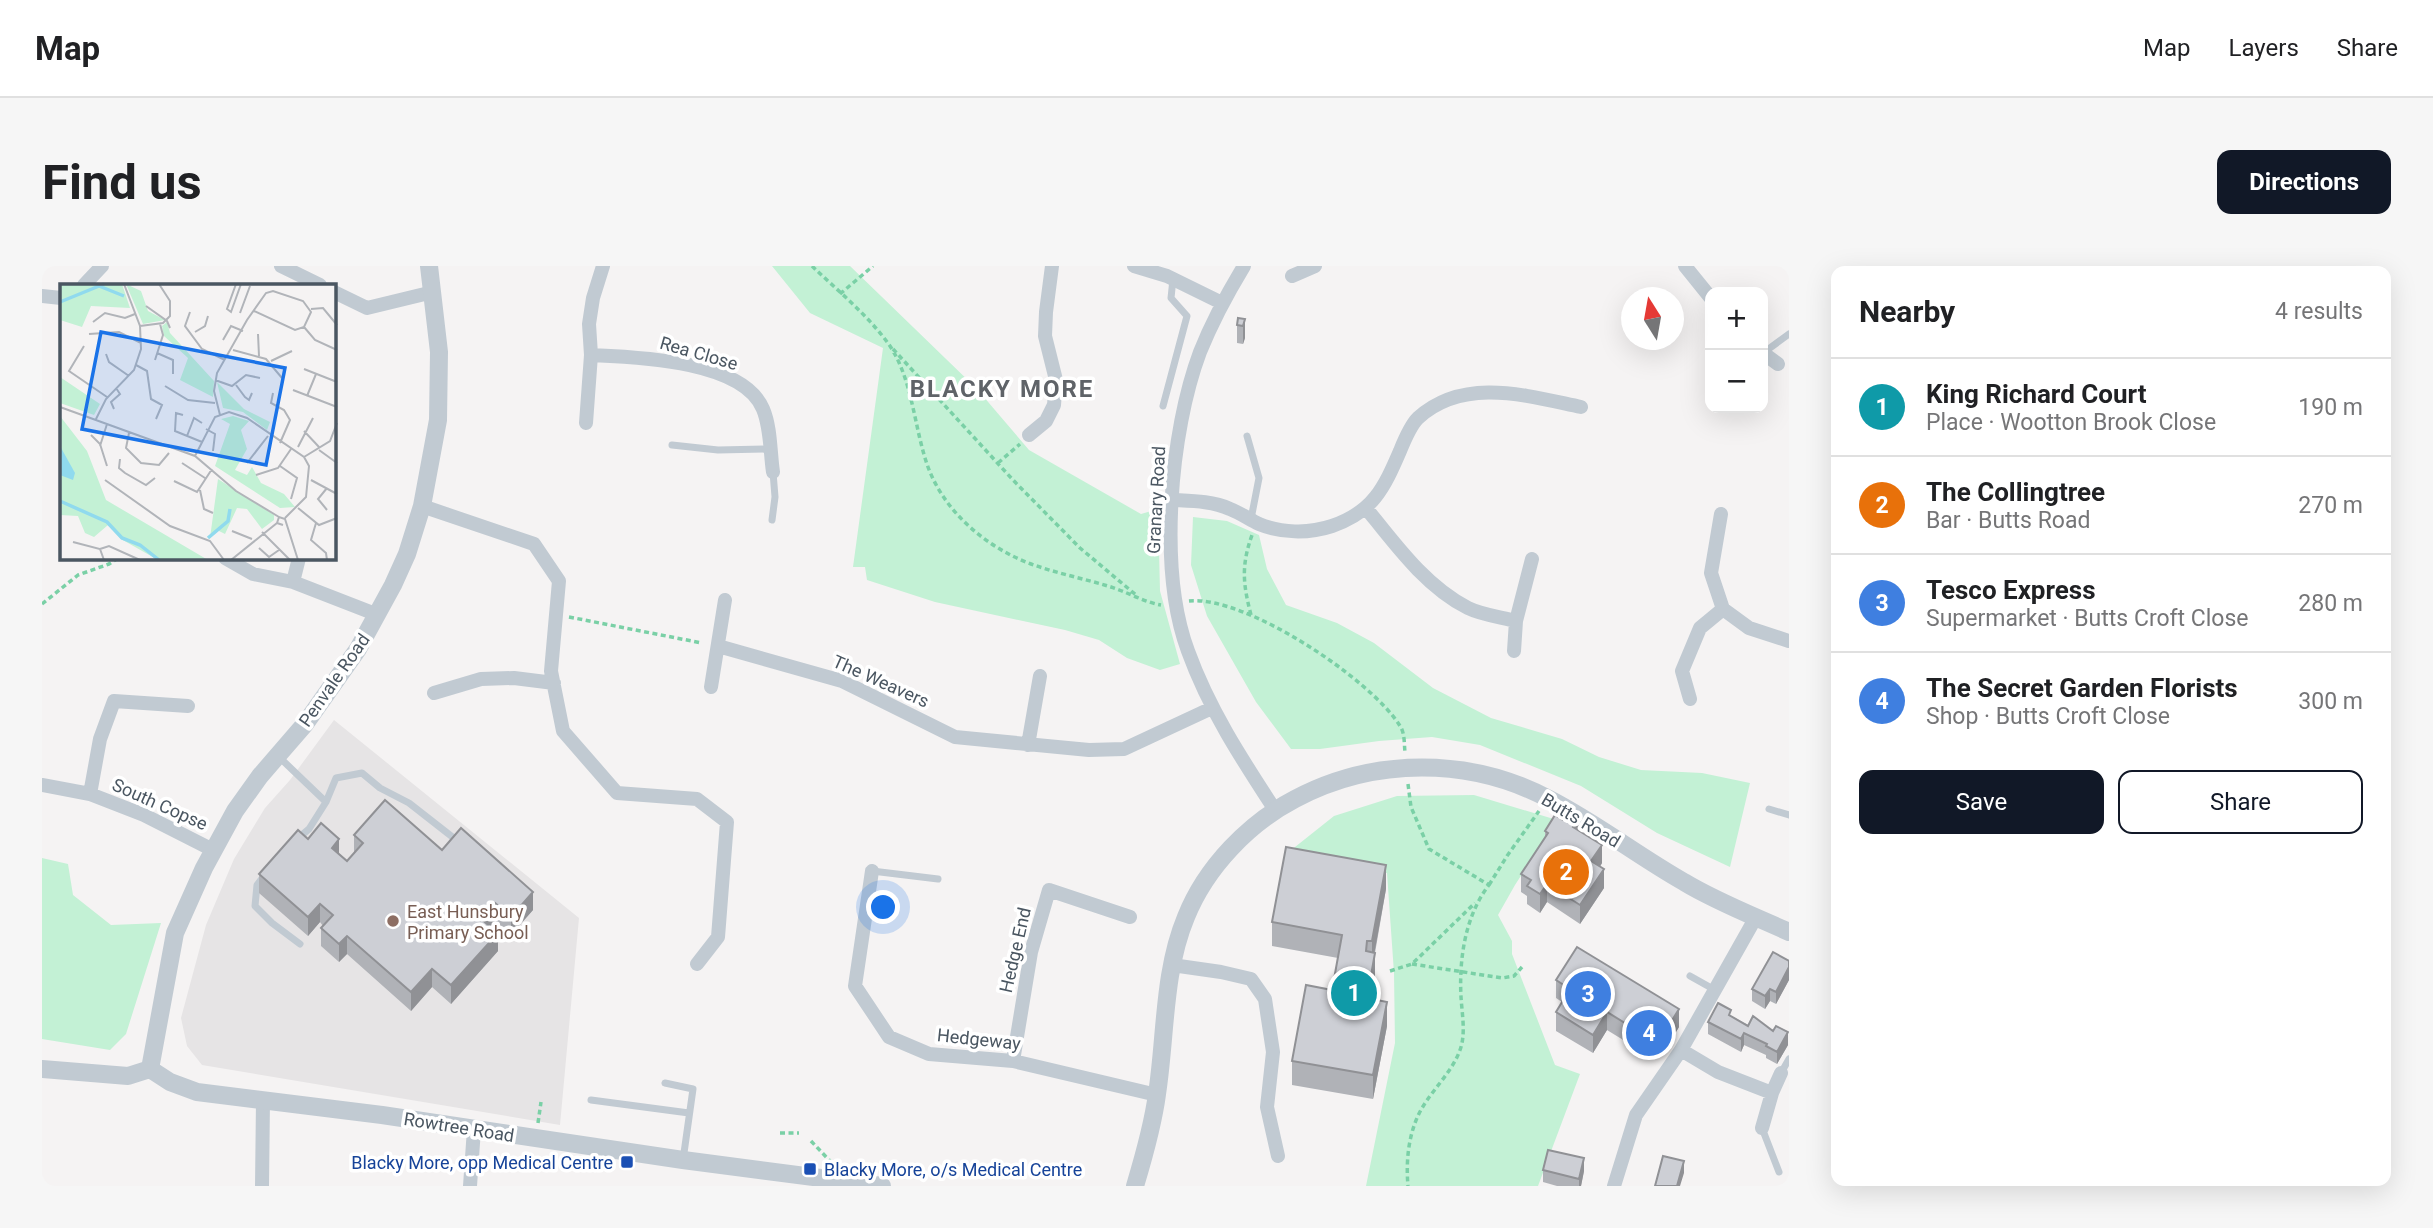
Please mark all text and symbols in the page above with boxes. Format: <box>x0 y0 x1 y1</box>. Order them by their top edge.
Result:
text: Map <box>35 29 100 68</box>
text: Map <box>2143 34 2191 62</box>
text: Layers <box>2229 34 2299 62</box>
text: Share <box>2337 34 2398 62</box>
button: Directions <box>2217 150 2391 214</box>
text: Find us <box>42 154 202 211</box>
inset map <box>60 284 336 560</box>
north arrow <box>1621 287 1684 350</box>
map controls <box>1705 287 1768 413</box>
button: + <box>1705 287 1768 350</box>
text: Nearby <box>1859 294 1955 329</box>
text: 4 results <box>2275 298 2363 325</box>
street label: Rea Close <box>658 332 740 374</box>
button: − <box>1705 350 1768 413</box>
district label: BLACKY MORE <box>910 375 1094 403</box>
text: King Richard Court <box>1926 379 2146 409</box>
text: 1 <box>1875 394 1889 421</box>
text: 190 m <box>2298 394 2363 421</box>
text: Place · Wootton Brook Close <box>1926 409 2216 436</box>
street label: Granary Road <box>1143 445 1169 555</box>
text: The Collingtree <box>1926 477 2105 507</box>
text: 2 <box>1875 492 1889 519</box>
text: 270 m <box>2298 492 2363 519</box>
text: Bar · Butts Road <box>1926 507 2090 534</box>
text: Tesco Express <box>1926 575 2096 605</box>
text: 3 <box>1875 590 1889 617</box>
text: 280 m <box>2298 590 2363 617</box>
text: Supermarket · Butts Croft Close <box>1926 605 2249 632</box>
street label: Penvale Road <box>294 629 374 731</box>
street label: The Weavers <box>830 650 932 712</box>
text: The Secret Garden Florists <box>1926 673 2238 703</box>
text: 4 <box>1875 688 1889 715</box>
text: 300 m <box>2298 688 2363 715</box>
text: Shop · Butts Croft Close <box>1926 703 2170 730</box>
button: Save <box>1859 770 2104 834</box>
button: Share <box>2118 770 2363 834</box>
street label: South Copse <box>109 774 211 834</box>
street label: Butts Road <box>1538 788 1624 852</box>
pin: 2 <box>1543 846 1589 898</box>
your location <box>866 890 900 924</box>
place label: East Hunsbury Primary School <box>407 901 529 943</box>
street label: Hedge End <box>995 905 1035 995</box>
marker: East Hunsbury Primary School <box>385 913 401 929</box>
pin: 1 <box>1331 967 1377 1019</box>
pin: 3 <box>1565 968 1611 1020</box>
pin: 4 <box>1626 1007 1672 1059</box>
street label: Hedgeway <box>936 1024 1022 1054</box>
street label: Rowtree Road <box>402 1108 516 1146</box>
place label: Blacky More, opp Medical Centre <box>351 1152 613 1173</box>
marker: Blacky More, opp Medical Centre <box>619 1154 635 1170</box>
place label: Blacky More, o/s Medical Centre <box>824 1159 1082 1180</box>
marker: Blacky More, o/s Medical Centre <box>802 1161 818 1177</box>

